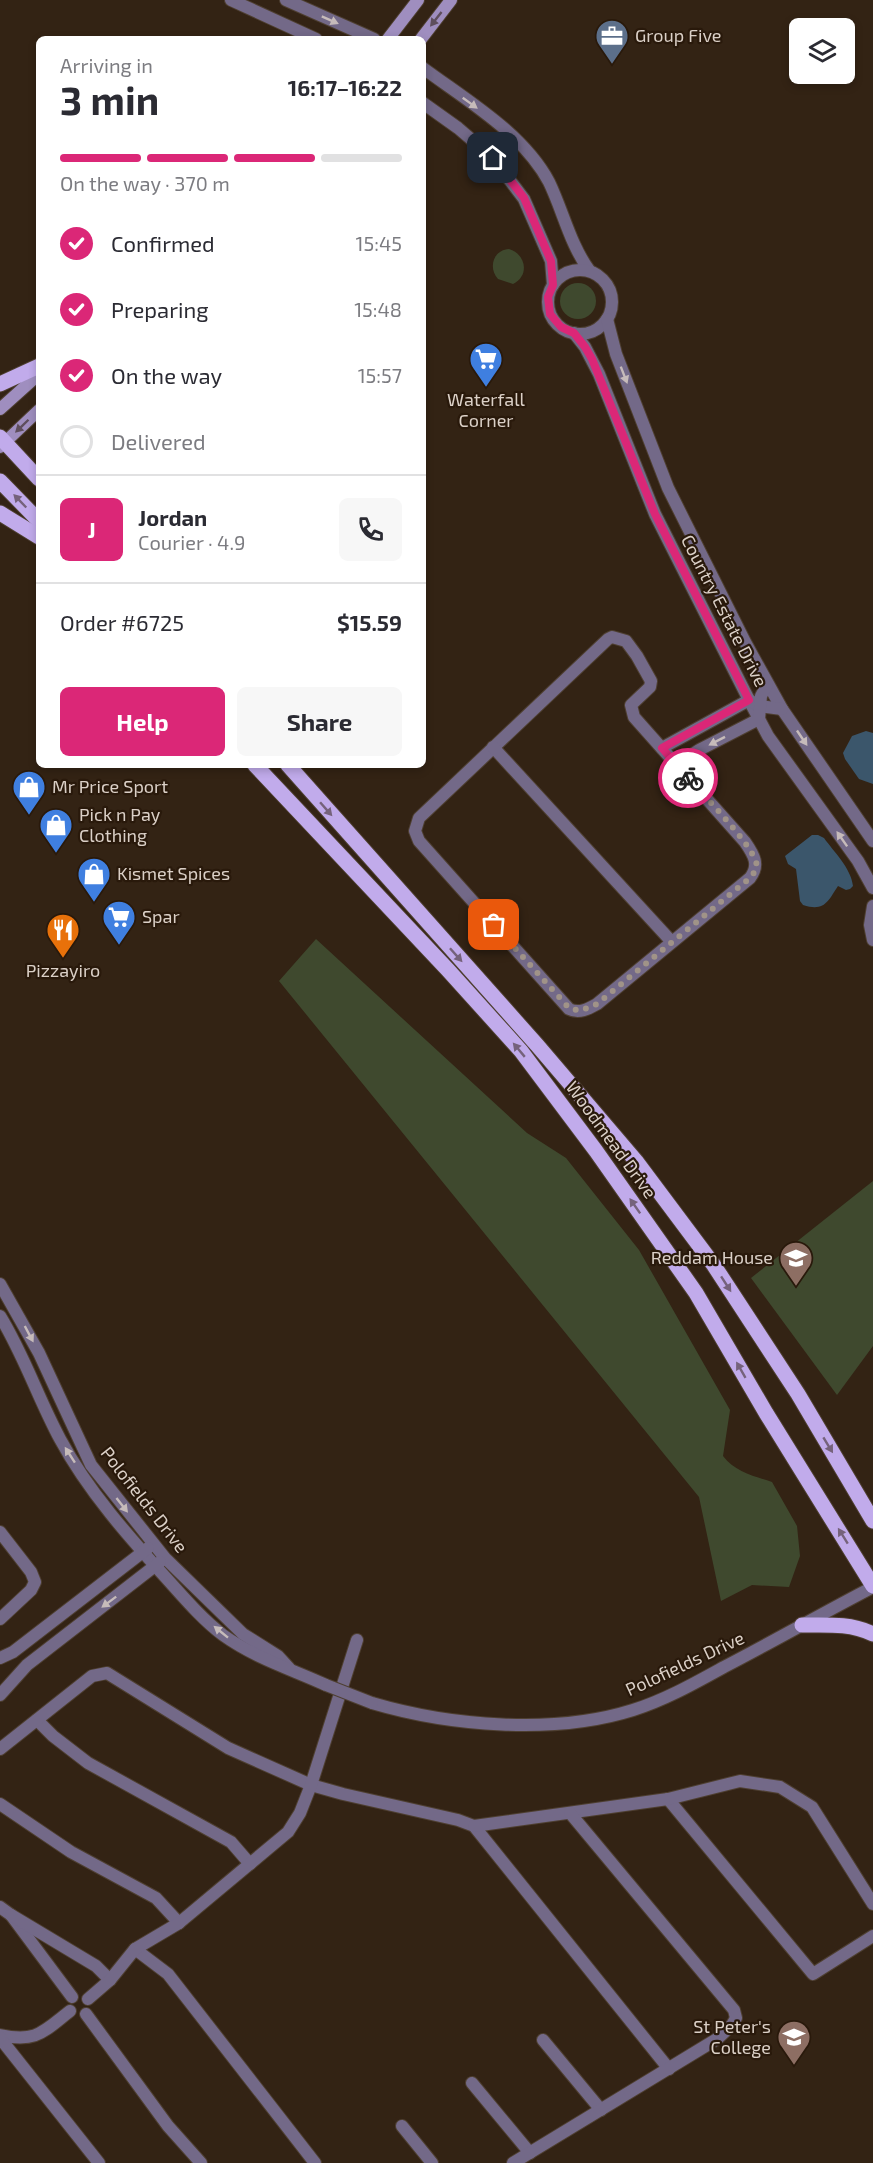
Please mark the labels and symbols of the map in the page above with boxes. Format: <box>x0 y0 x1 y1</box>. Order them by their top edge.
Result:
one-way arrow <box>430 12 442 27</box>
one-way arrow <box>321 15 338 24</box>
office icon: Group Five <box>594 18 630 65</box>
place label: Group Five <box>635 24 722 46</box>
one-way arrow <box>462 97 478 109</box>
pin <box>467 132 518 183</box>
supermarket icon: Waterfall Corner <box>468 341 504 388</box>
one-way arrow <box>620 366 629 384</box>
place label: Waterfall Corner <box>447 388 526 431</box>
one-way arrow <box>15 419 29 433</box>
one-way arrow <box>13 495 27 509</box>
street label: Country Estate Drive <box>677 531 773 690</box>
one-way arrow <box>796 730 807 746</box>
one-way arrow <box>708 736 725 746</box>
courier <box>658 748 718 808</box>
shop icon: Mr Price Sport <box>11 769 47 816</box>
place label: Mr Price Sport <box>52 775 168 797</box>
one-way arrow <box>320 801 333 817</box>
place label: Pick n Pay Clothing <box>79 803 161 846</box>
shop icon: Pick n Pay Clothing <box>38 807 74 854</box>
one-way arrow <box>836 831 848 847</box>
shop icon: Kismet Spices <box>76 856 112 903</box>
place label: Kismet Spices <box>117 862 230 884</box>
supermarket icon: Spar <box>101 899 137 946</box>
pin <box>468 899 519 950</box>
place label: Spar <box>142 905 180 927</box>
restaurant icon: Pizzayiro <box>45 912 81 959</box>
one-way arrow <box>449 947 462 962</box>
place label: Pizzayiro <box>26 959 100 981</box>
one-way arrow <box>513 1043 526 1058</box>
street label: Woodmead Drive <box>562 1076 662 1202</box>
one-way arrow <box>630 1198 642 1214</box>
school or university icon: Reddam House <box>778 1240 814 1287</box>
place label: Reddam House <box>651 1246 773 1268</box>
one-way arrow <box>720 1276 731 1292</box>
one-way arrow <box>24 1326 34 1343</box>
one-way arrow <box>736 1362 747 1378</box>
one-way arrow <box>822 1437 833 1453</box>
street label: Polofields Drive <box>97 1442 193 1557</box>
one-way arrow <box>64 1446 75 1463</box>
one-way arrow <box>115 1497 128 1513</box>
one-way arrow <box>837 1528 848 1544</box>
one-way arrow <box>102 1596 117 1608</box>
one-way arrow <box>213 1625 229 1638</box>
street label: Polofields Drive <box>622 1626 747 1700</box>
place label: St Peter's College <box>693 2015 771 2058</box>
school or university icon: St Peter's College <box>776 2019 812 2066</box>

